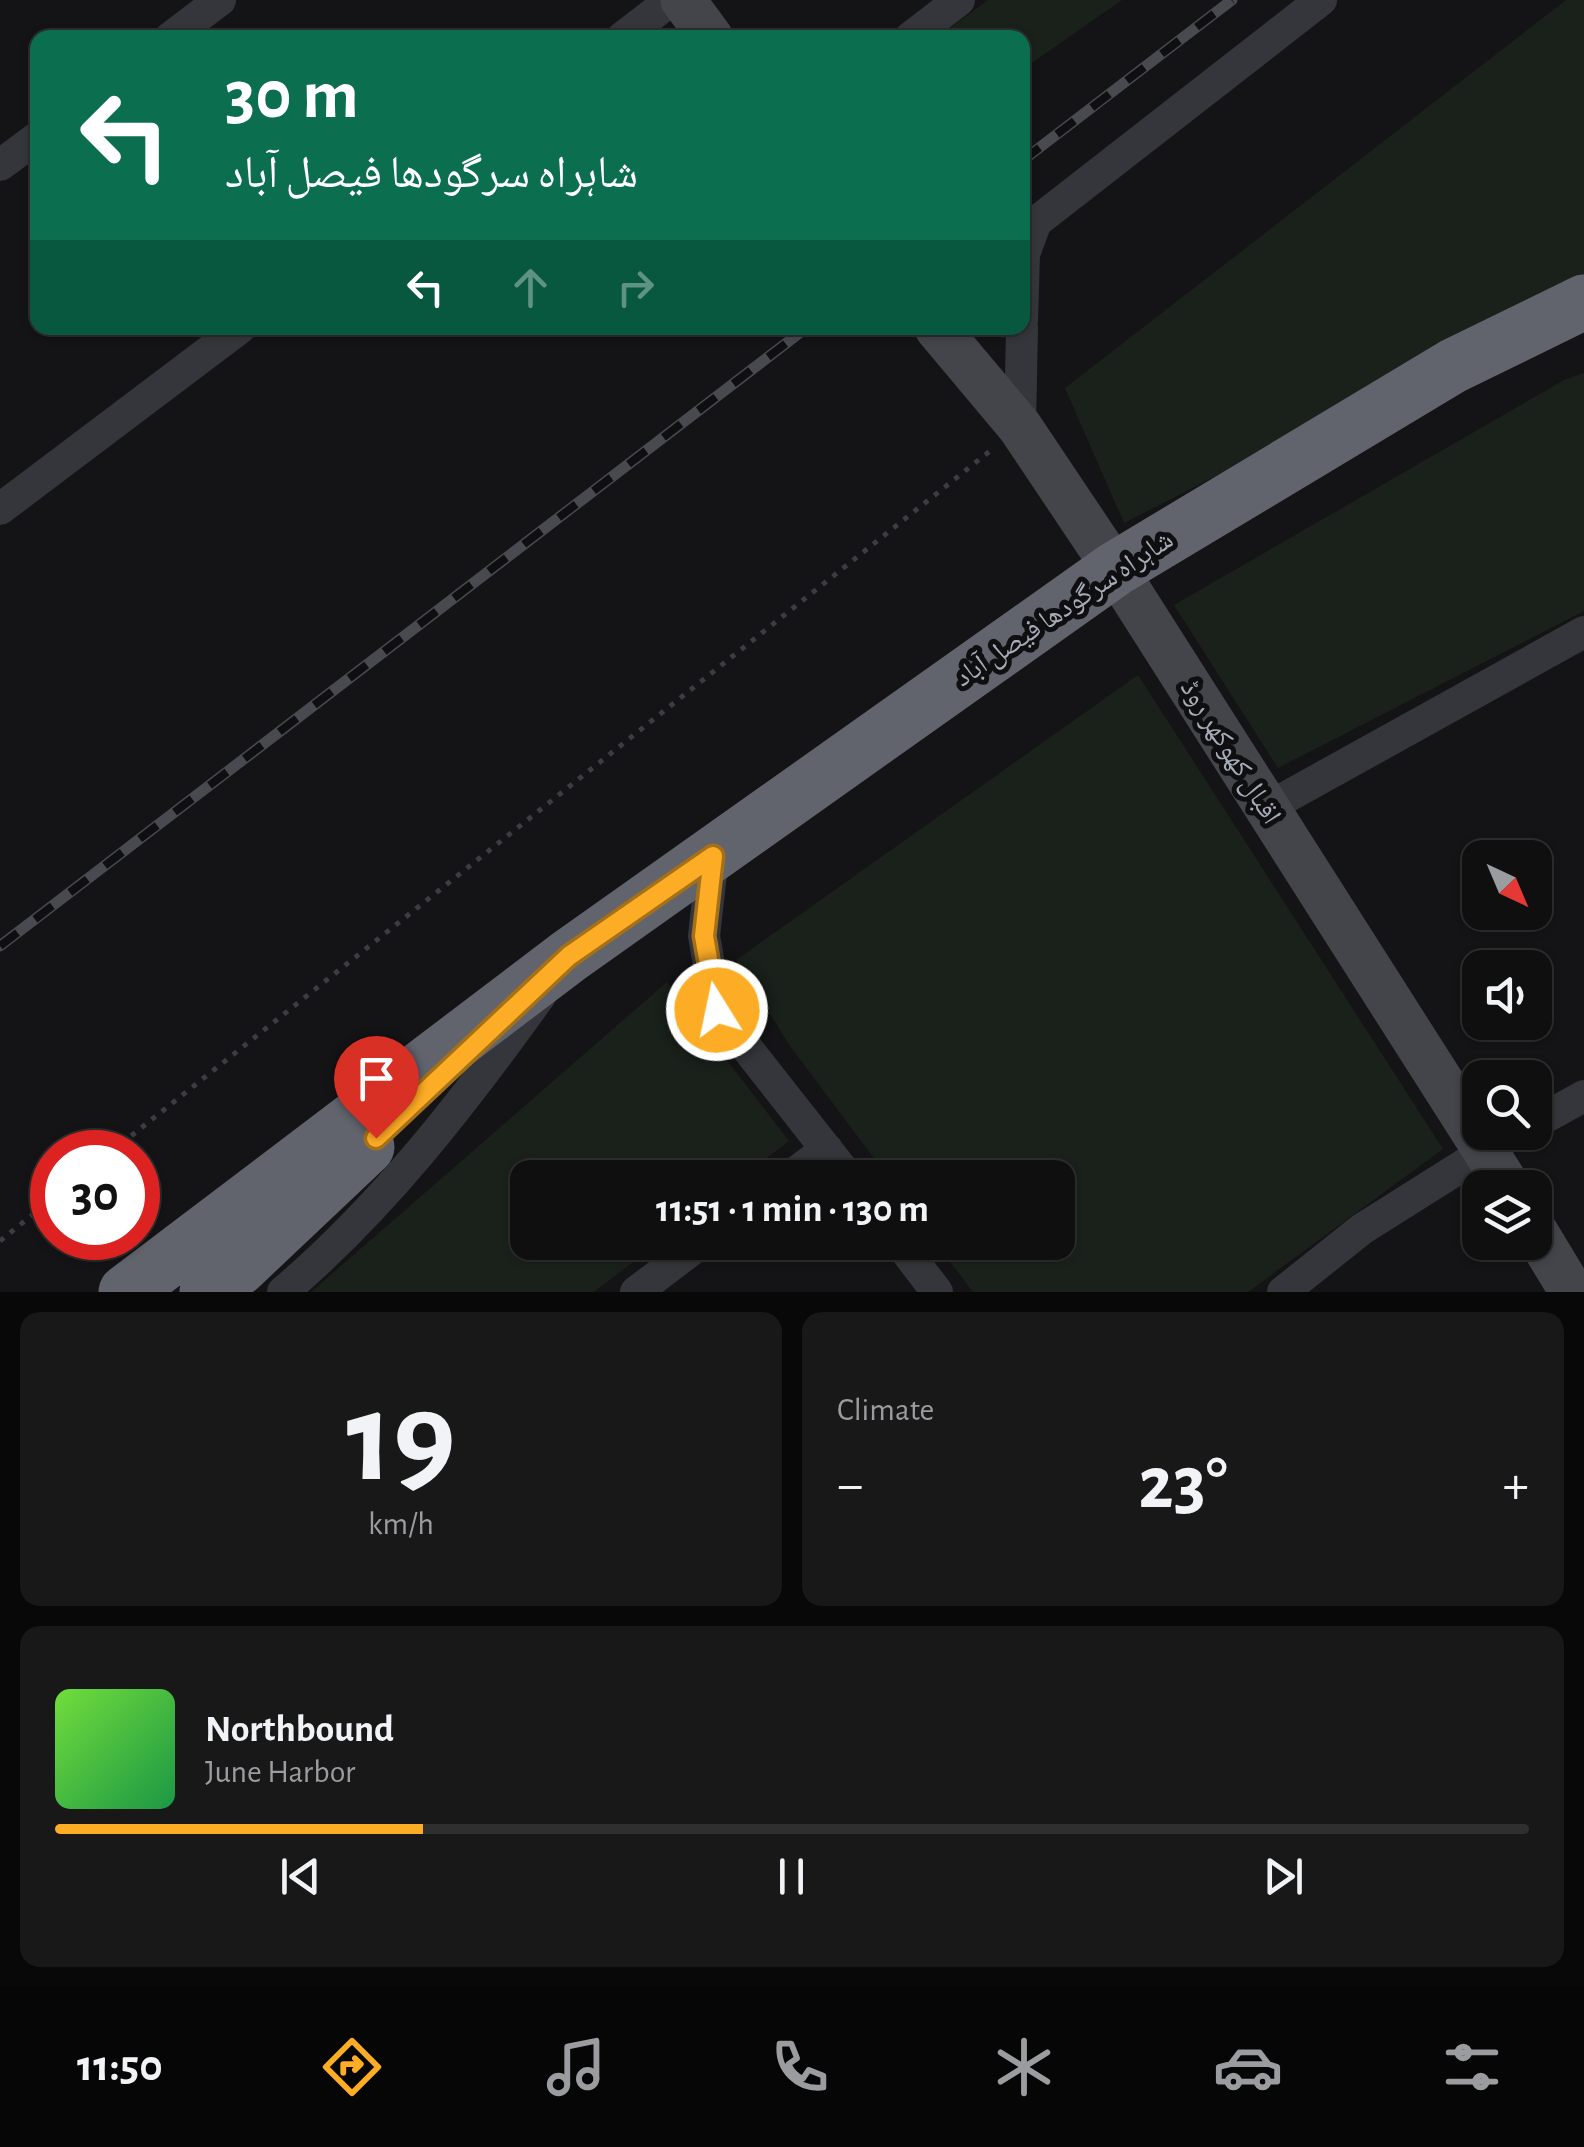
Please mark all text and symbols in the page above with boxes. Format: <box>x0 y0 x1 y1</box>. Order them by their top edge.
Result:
text: 30 m <box>225 61 359 131</box>
icon: left <box>60 70 190 200</box>
text: شاہراہ سرگودھا فیصل آباد <box>225 151 638 196</box>
icon: left <box>398 260 453 315</box>
icon: ahead <box>503 260 558 315</box>
icon: right <box>608 260 663 315</box>
street label: شاہراہ سرگودھا فیصل آباد <box>949 524 1179 694</box>
street label: اقبال کھوکھر روڈ <box>1174 675 1285 830</box>
north arrow <box>1462 840 1552 930</box>
map controls <box>1462 840 1552 1260</box>
button: sound <box>1462 950 1552 1040</box>
position arrow <box>665 958 769 1062</box>
pin <box>334 1036 419 1139</box>
icon: arrive <box>349 1051 404 1106</box>
button: search <box>1462 1060 1552 1150</box>
speed limit sign: 30 <box>30 1130 160 1260</box>
button: layers <box>1462 1170 1552 1260</box>
text: 11:51 · 1 min · 130 m <box>656 1191 929 1229</box>
text: 19 <box>346 1375 456 1505</box>
text: Climate <box>837 1394 934 1426</box>
text: 23° <box>1138 1447 1228 1522</box>
text: − <box>837 1458 863 1513</box>
text: + <box>1503 1458 1529 1513</box>
text: km/h <box>368 1508 434 1540</box>
text: Northbound <box>205 1711 394 1749</box>
text: June Harbor <box>205 1756 355 1788</box>
icon: previous <box>273 1849 328 1904</box>
icon: pause <box>764 1849 819 1904</box>
icon: next <box>1256 1849 1311 1904</box>
icon: directions <box>317 2032 387 2102</box>
icon: music <box>541 2032 611 2102</box>
icon: phone <box>765 2032 835 2102</box>
icon: climate <box>989 2032 1059 2102</box>
icon: car <box>1213 2032 1283 2102</box>
icon: filters <box>1437 2032 1507 2102</box>
text: 11:50 <box>77 2044 163 2089</box>

